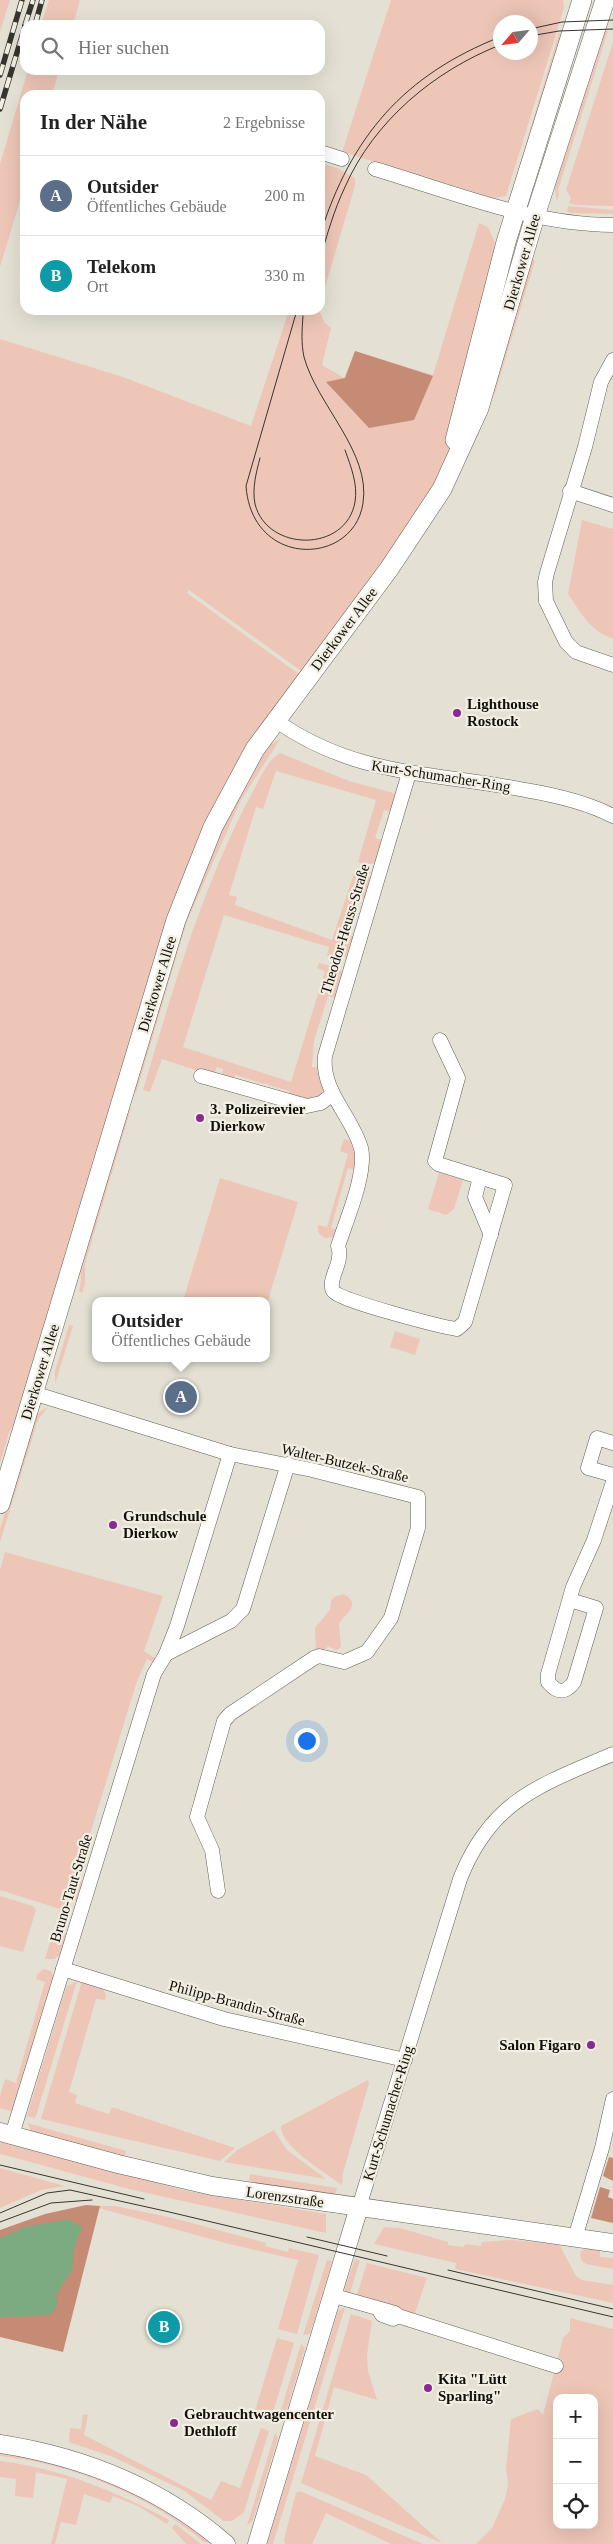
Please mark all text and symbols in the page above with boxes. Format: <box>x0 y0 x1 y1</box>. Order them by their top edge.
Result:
north arrow <box>493 15 538 60</box>
search box <box>20 20 325 75</box>
icon: search <box>38 34 66 62</box>
text: Hier suchen <box>78 37 169 58</box>
text: In der Nähe <box>40 110 147 134</box>
text: 2 Ergebnisse <box>223 114 305 131</box>
text: Outsider <box>87 176 159 197</box>
text: A <box>50 187 62 204</box>
text: 200 m <box>265 187 305 204</box>
text: Öffentliches Gebäude <box>87 198 227 215</box>
street label: Dierkower Allee <box>501 212 544 312</box>
text: Telekom <box>87 256 156 277</box>
text: B <box>51 267 61 284</box>
text: 330 m <box>265 267 305 284</box>
text: Ort <box>87 278 108 295</box>
street label: Dierkower Allee <box>308 584 381 674</box>
place label: Lighthouse Rostock <box>467 696 539 729</box>
marker: Lighthouse Rostock <box>451 707 463 719</box>
street label: Kurt-Schumacher-Ring <box>370 757 512 795</box>
street label: Theodor-Heuss-Straße <box>318 862 373 996</box>
street label: Dierkower Allee <box>135 934 179 1034</box>
place label: 3. Polizeirevier Dierkow <box>210 1101 306 1134</box>
marker: 3. Polizeirevier Dierkow <box>194 1112 206 1124</box>
popup <box>92 1297 270 1362</box>
text: Outsider <box>111 1310 183 1331</box>
street label: Dierkower Allee <box>18 1322 62 1422</box>
text: Öffentliches Gebäude <box>111 1332 251 1349</box>
pin: A <box>165 1378 197 1416</box>
street label: Walter-Butzek-Straße <box>280 1441 411 1486</box>
place label: Grundschule Dierkow <box>123 1508 207 1541</box>
marker: Grundschule Dierkow <box>107 1519 119 1531</box>
your location <box>294 1728 320 1754</box>
street label: Bruno-Taut-Straße <box>47 1832 95 1944</box>
street label: Philipp-Brandin-Straße <box>167 1977 307 2029</box>
place label: Salon Figaro <box>499 2037 581 2053</box>
marker: Salon Figaro <box>585 2039 597 2051</box>
street label: Kurt-Schumacher-Ring <box>360 2043 416 2183</box>
street label: Lorenzstraße <box>245 2184 325 2210</box>
pin: B <box>148 2308 180 2346</box>
place label: Kita "Lütt Sparling" <box>438 2371 507 2404</box>
marker: Kita "Lütt Sparling" <box>422 2382 434 2394</box>
map controls <box>553 2394 598 2529</box>
button: + <box>553 2394 598 2439</box>
place label: Gebrauchtwagencenter Dethloff <box>184 2406 334 2439</box>
marker: Gebrauchtwagencenter Dethloff <box>168 2417 180 2429</box>
button: − <box>553 2439 598 2484</box>
button: locate <box>553 2484 598 2529</box>

